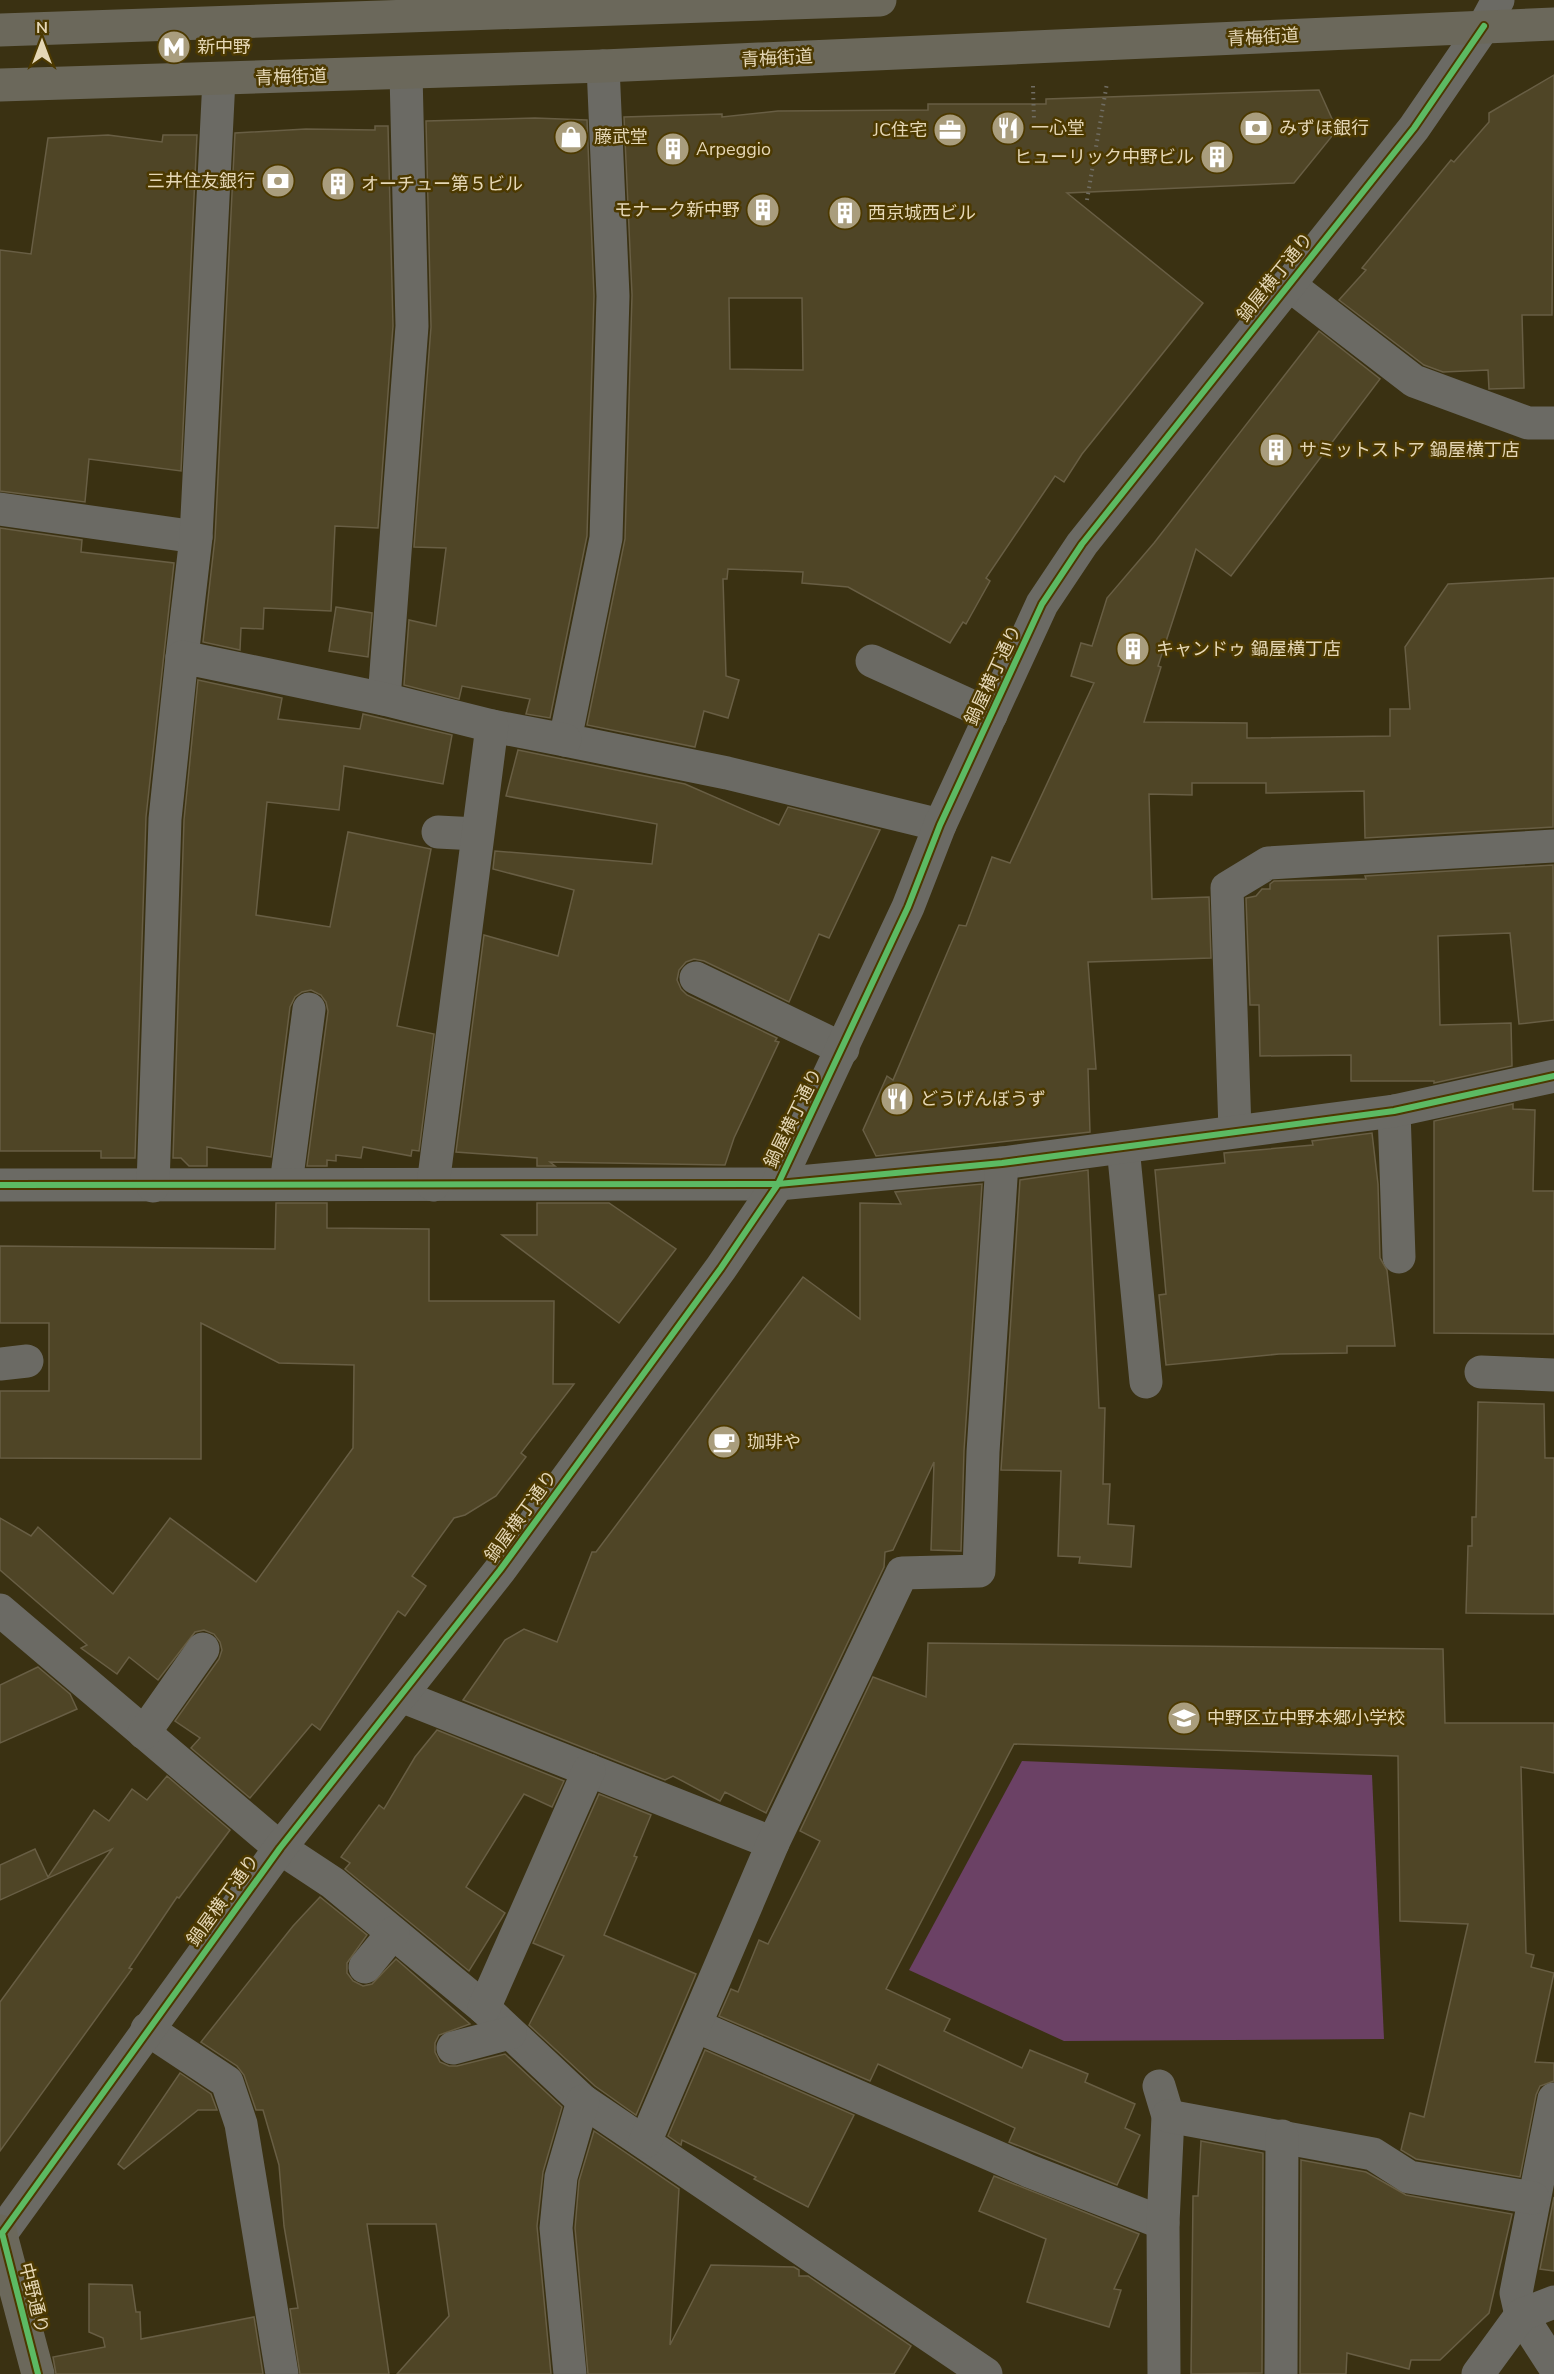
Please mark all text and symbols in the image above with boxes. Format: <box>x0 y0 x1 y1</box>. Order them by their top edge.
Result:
north arrow <box>12 12 72 72</box>
text: N <box>36 17 48 39</box>
street label: 青梅街道 <box>1226 23 1300 51</box>
metro station icon: 新中野 <box>156 29 192 65</box>
place label: 新中野 <box>197 35 251 59</box>
street label: 青梅街道 <box>740 44 814 72</box>
street label: 青梅街道 <box>255 64 327 90</box>
restaurant icon: 一心堂 <box>990 110 1026 146</box>
bank icon: みずほ銀行 <box>1238 110 1274 146</box>
office icon: JC住宅 <box>932 112 968 148</box>
place label: 一心堂 <box>1031 116 1085 140</box>
place label: みずほ銀行 <box>1279 116 1369 140</box>
place label: JC住宅 <box>872 118 927 142</box>
shop icon: 藤武堂 <box>553 119 589 155</box>
place label: 藤武堂 <box>594 125 648 149</box>
building icon: Arpeggio <box>655 131 691 167</box>
place label: Arpeggio <box>696 137 771 161</box>
building icon: ヒューリック中野ビル <box>1199 139 1235 175</box>
place label: ヒューリック中野ビル <box>1014 145 1194 169</box>
bank icon: 三井住友銀行 <box>260 163 296 199</box>
building icon: オーチュー第５ビル <box>320 166 356 202</box>
place label: 三井住友銀行 <box>147 169 255 193</box>
place label: オーチュー第５ビル <box>361 172 523 196</box>
building icon: モナーク新中野 <box>745 192 781 228</box>
building icon: 西京城西ビル <box>827 195 863 231</box>
place label: モナーク新中野 <box>614 198 740 222</box>
place label: 西京城西ビル <box>868 201 976 225</box>
street label: 鍋屋横丁通り <box>1232 227 1318 327</box>
building icon: サミットストア 鍋屋横丁店 <box>1258 432 1294 468</box>
place label: サミットストア 鍋屋横丁店 <box>1299 438 1520 462</box>
street label: 鍋屋横丁通り <box>959 621 1027 729</box>
building icon: キャンドゥ 鍋屋横丁店 <box>1115 631 1151 667</box>
place label: キャンドゥ 鍋屋横丁店 <box>1156 637 1341 661</box>
street label: 鍋屋横丁通り <box>759 1064 827 1172</box>
restaurant icon: どうげんぼうず <box>879 1081 915 1117</box>
place label: どうげんぼうず <box>920 1087 1046 1111</box>
cafe icon: 珈琲や <box>706 1424 742 1460</box>
place label: 珈琲や <box>747 1430 801 1454</box>
street label: 鍋屋横丁通り <box>480 1465 562 1567</box>
school or university icon: 中野区立中野本郷小学校 <box>1166 1700 1202 1736</box>
place label: 中野区立中野本郷小学校 <box>1207 1706 1405 1730</box>
street label: 鍋屋横丁通り <box>182 1849 264 1951</box>
street label: 中野通り <box>14 2260 54 2336</box>

